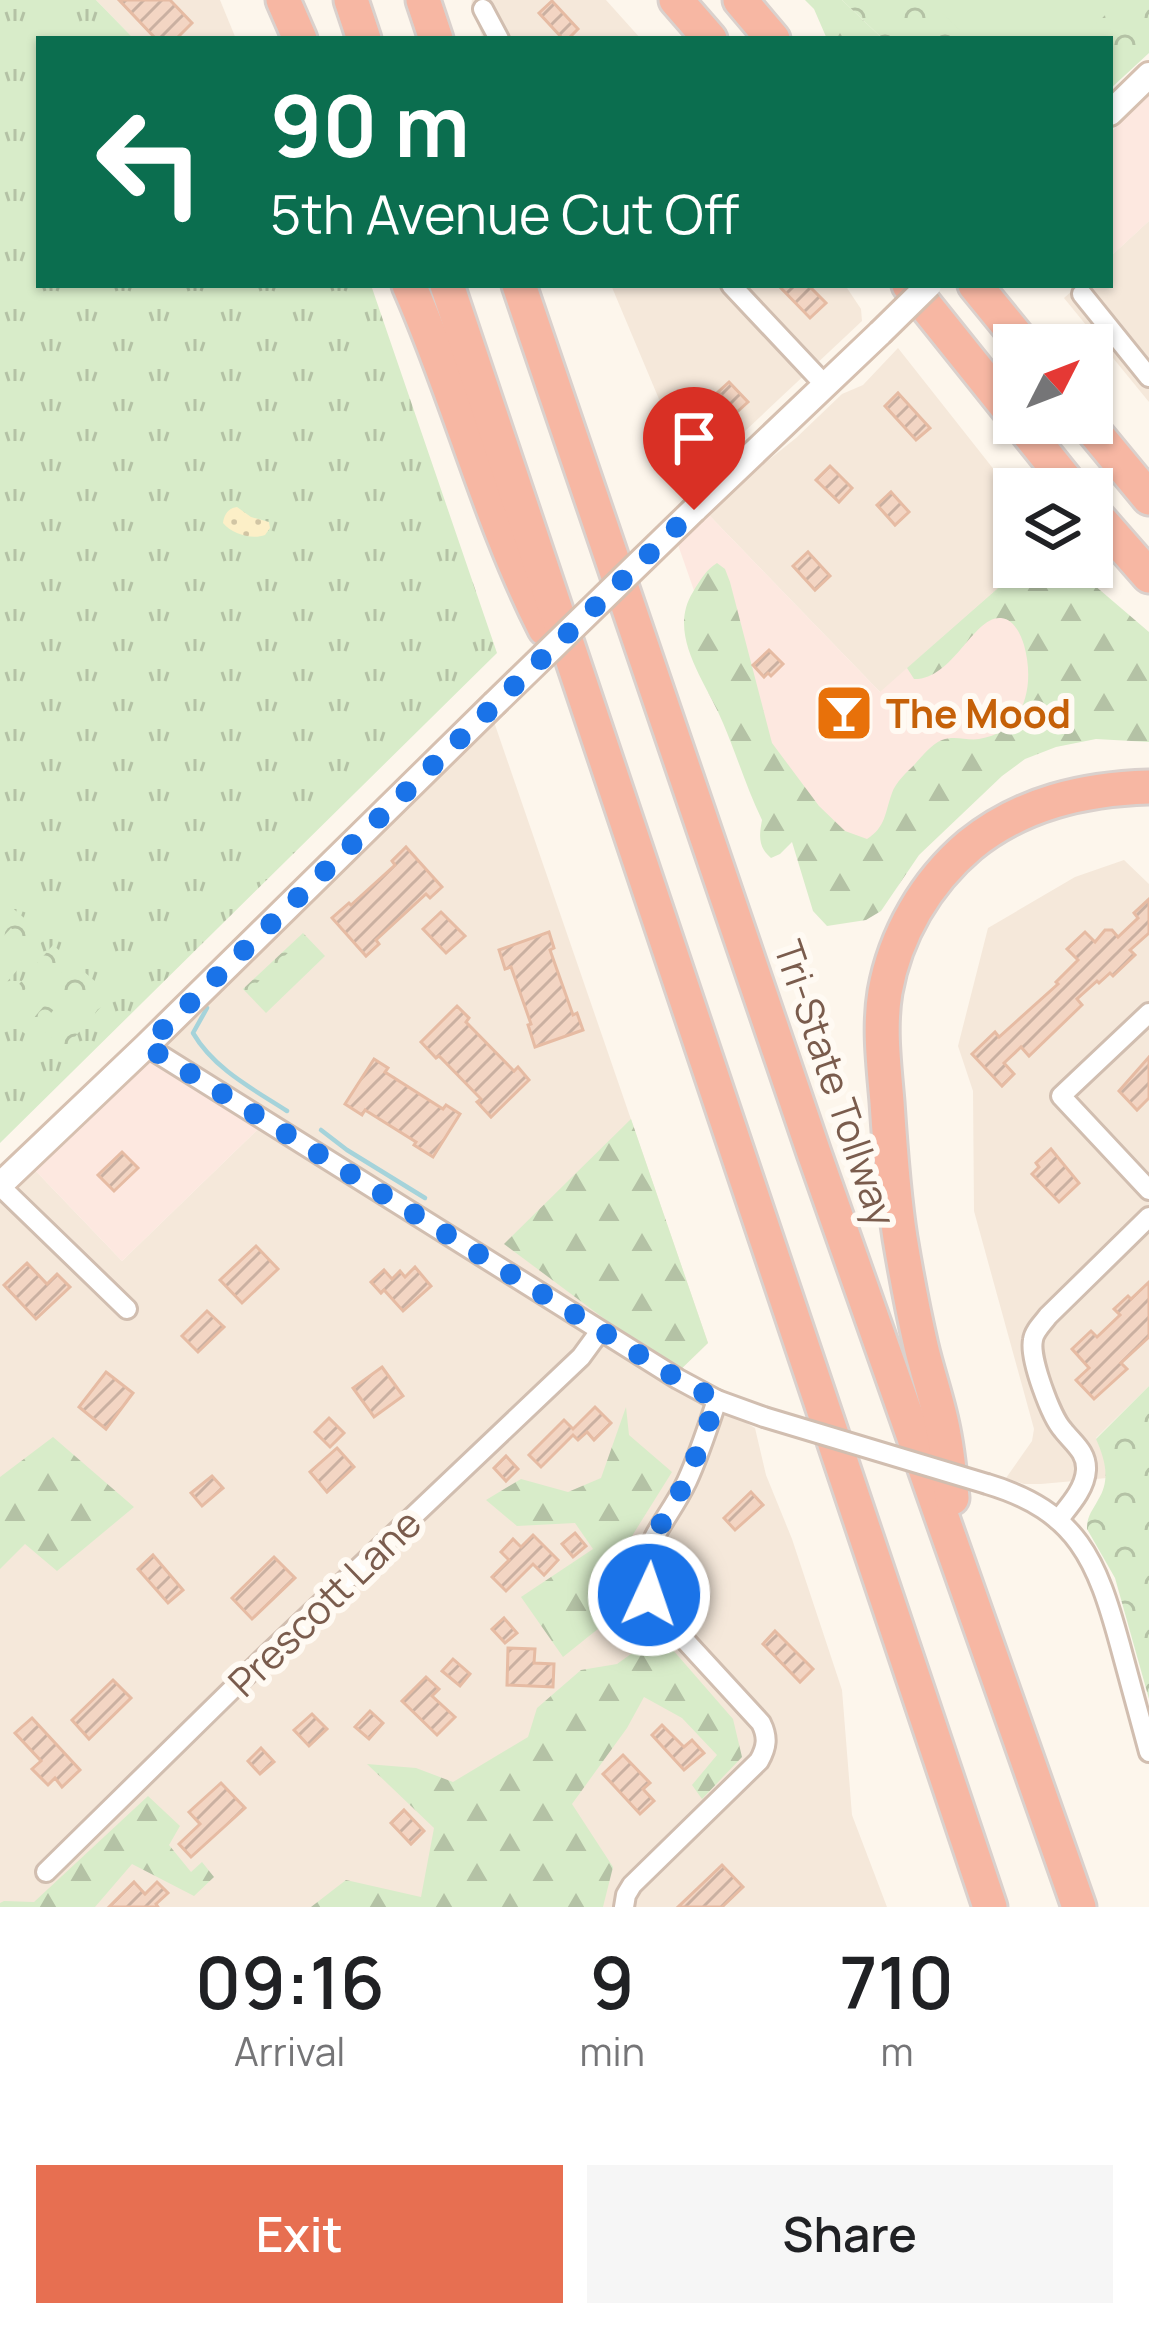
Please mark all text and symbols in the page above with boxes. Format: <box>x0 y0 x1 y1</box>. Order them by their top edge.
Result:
text: 90 m <box>270 67 470 182</box>
icon: left <box>72 84 228 240</box>
text: 5th Avenue Cut Off <box>270 176 739 250</box>
north arrow <box>993 324 1113 444</box>
map controls <box>993 324 1113 588</box>
pin <box>643 387 745 510</box>
icon: arrive <box>661 405 727 471</box>
button: layers <box>993 468 1113 588</box>
bar icon: The Mood <box>813 682 875 744</box>
place label: The Mood <box>886 686 1071 740</box>
street label: Tri-State Tollway <box>762 933 910 1233</box>
street label: Prescott Lane <box>216 1496 432 1708</box>
position arrow <box>586 1532 712 1658</box>
text: 09:16 <box>195 1932 385 2031</box>
text: 9 <box>590 1932 635 2031</box>
text: 710 <box>840 1932 954 2031</box>
text: Arrival <box>234 2024 345 2078</box>
text: min <box>580 2024 645 2078</box>
text: m <box>880 2024 913 2078</box>
button: Exit <box>36 2165 563 2303</box>
button: Share <box>587 2165 1113 2303</box>

